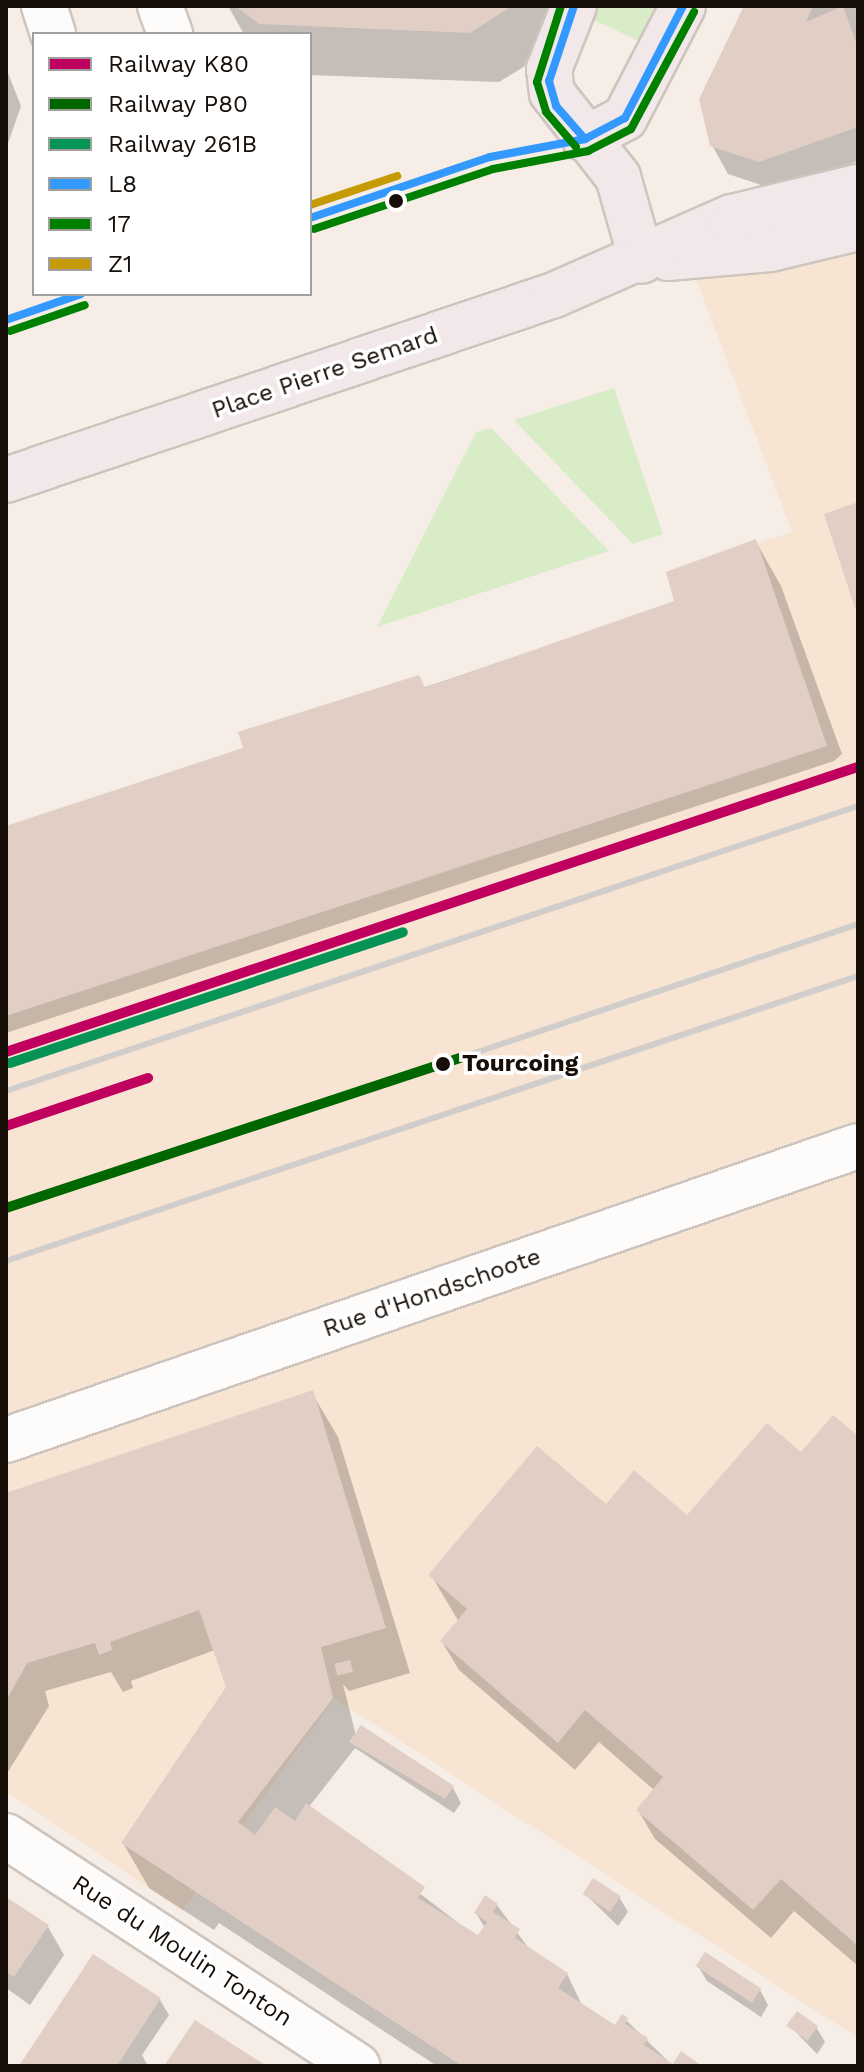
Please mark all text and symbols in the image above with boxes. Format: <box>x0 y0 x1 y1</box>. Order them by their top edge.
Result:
legend <box>32 32 312 296</box>
text: Railway K80 <box>108 50 249 78</box>
text: Railway P80 <box>108 90 248 118</box>
text: Railway 261B <box>108 130 257 158</box>
text: L8 <box>108 170 137 198</box>
unlabelled marker <box>388 193 404 209</box>
text: 17 <box>108 210 131 238</box>
text: Z1 <box>108 250 132 278</box>
street label: Place Pierre Semard <box>208 321 442 425</box>
place label: Tourcoing <box>462 1050 578 1078</box>
marker: Tourcoing <box>431 1052 455 1076</box>
street label: Rue d'Hondschoote <box>319 1242 545 1344</box>
street label: Rue du Moulin Tonton <box>66 1869 298 2033</box>

